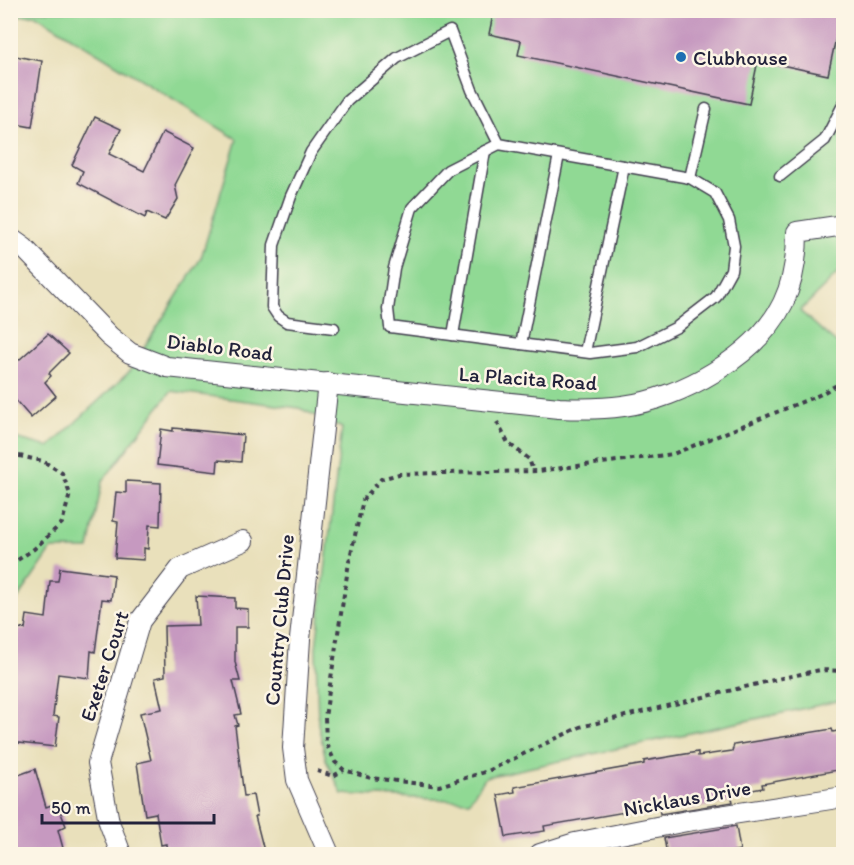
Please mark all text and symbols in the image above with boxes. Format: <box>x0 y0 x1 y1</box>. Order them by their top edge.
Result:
place label: Clubhouse <box>693 45 788 70</box>
marker: Clubhouse <box>674 50 688 64</box>
street label: Diablo Road <box>165 328 275 366</box>
street label: La Placita Road <box>458 361 599 395</box>
street label: Country Club Drive <box>259 533 299 707</box>
street label: Exeter Court <box>74 608 134 724</box>
street label: Nicklaus Drive <box>621 774 753 822</box>
scale bar <box>42 787 214 825</box>
text: 50 m <box>51 797 91 819</box>

